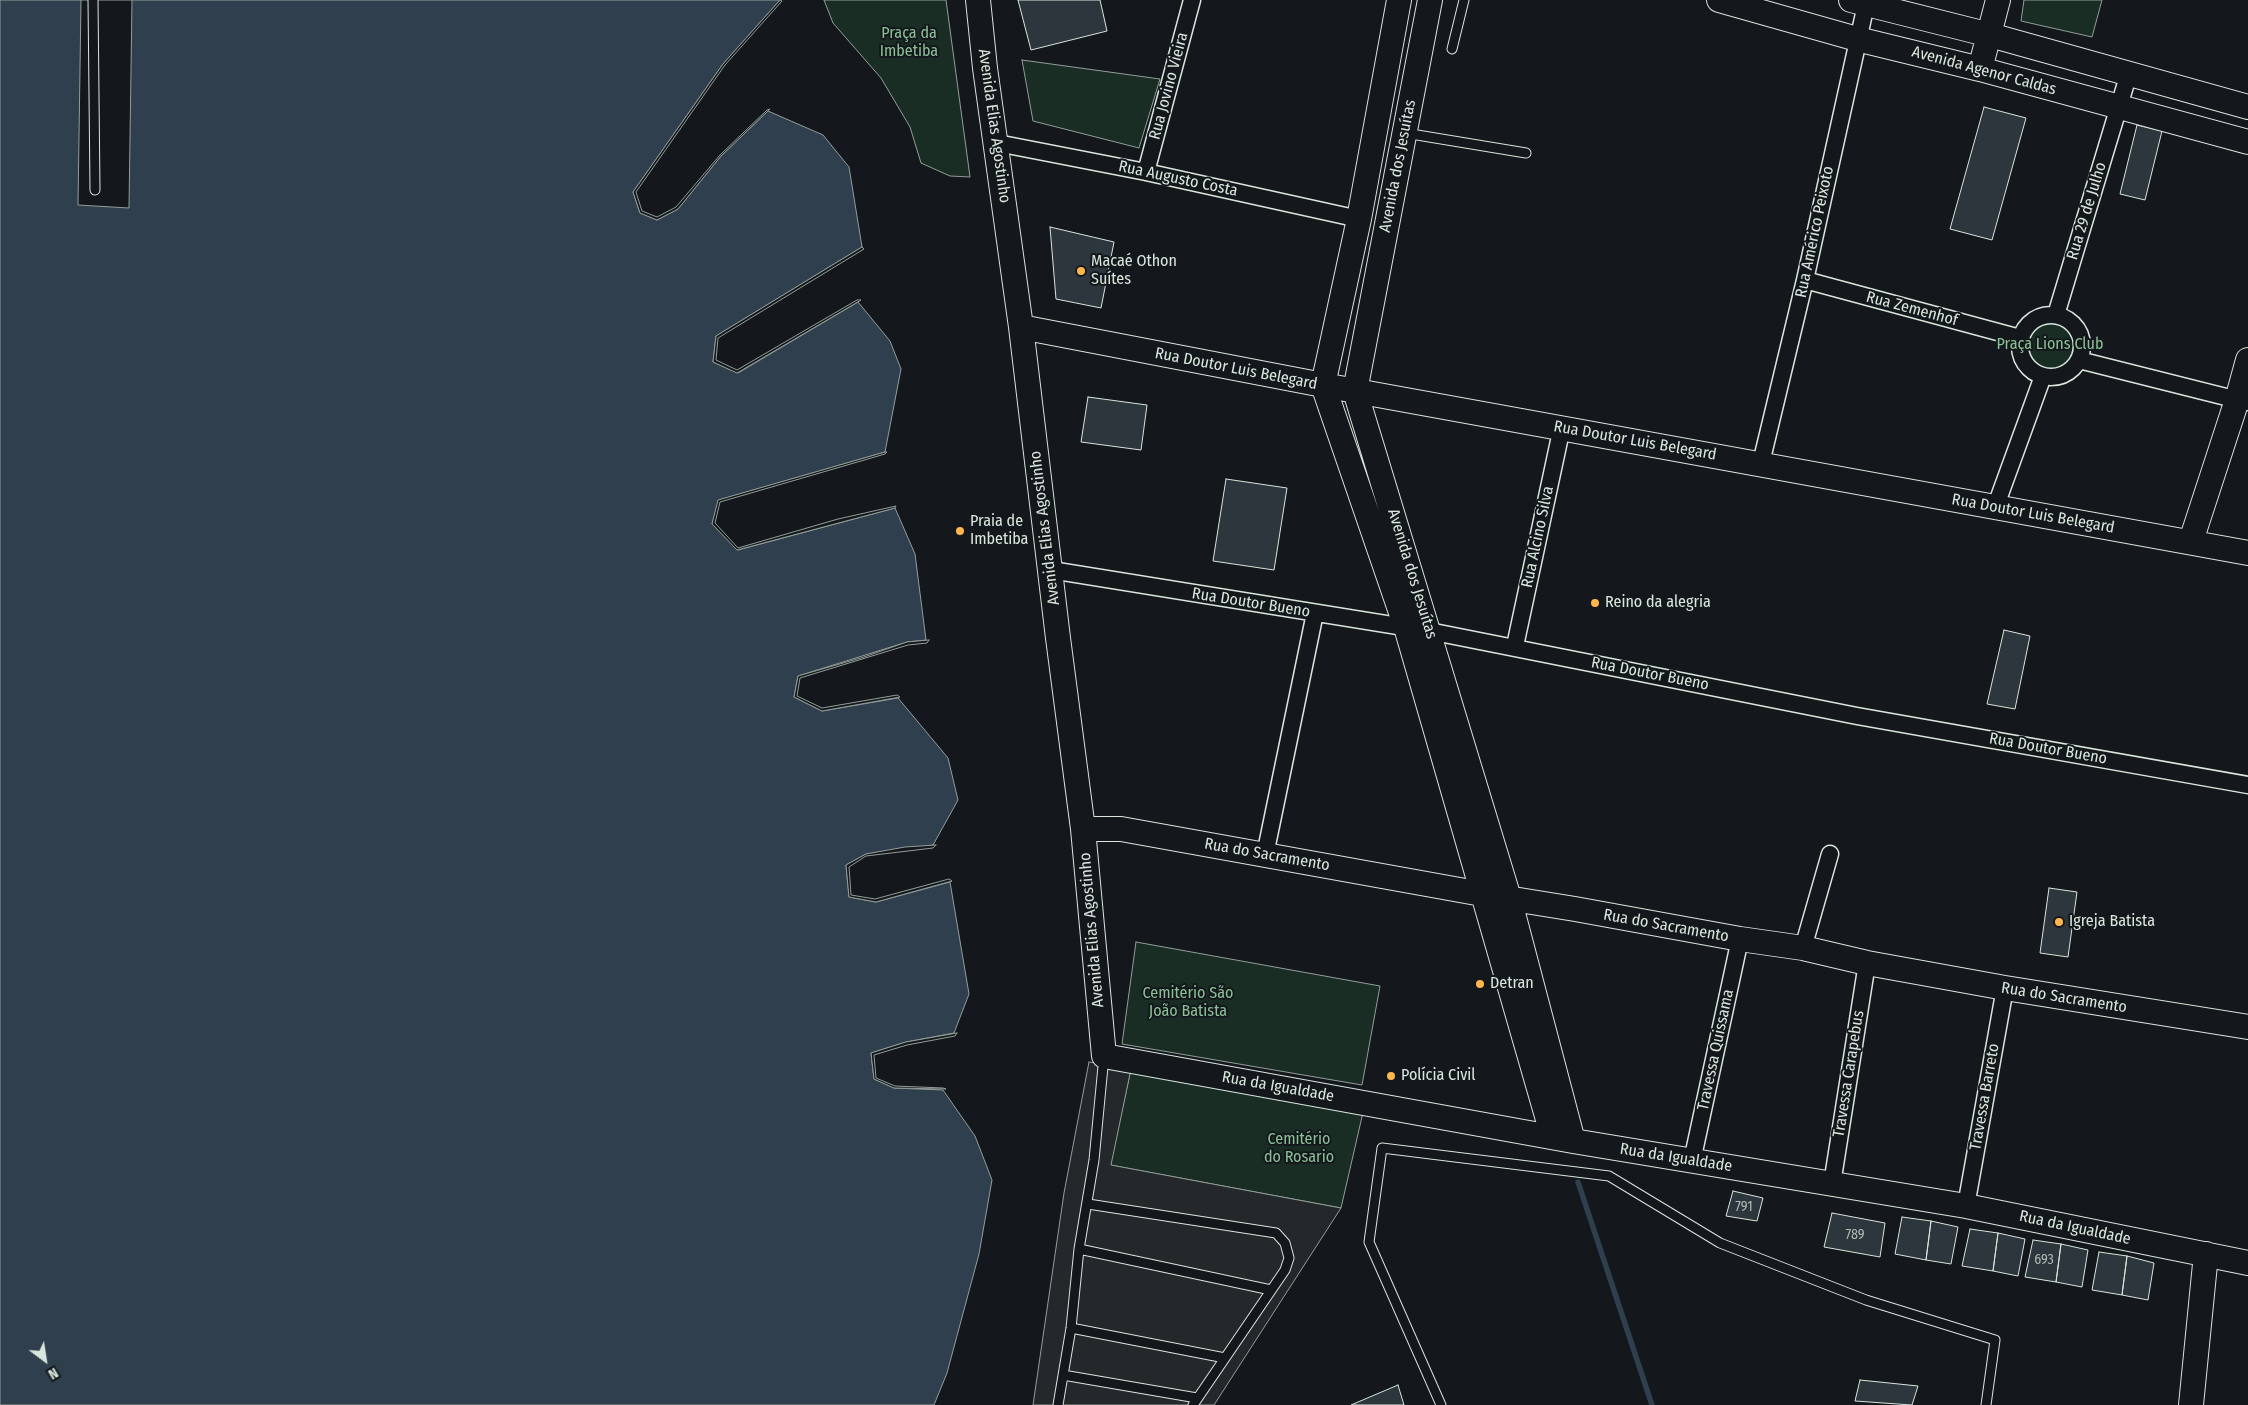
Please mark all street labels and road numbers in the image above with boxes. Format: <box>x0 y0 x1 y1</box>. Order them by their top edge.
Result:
street label: Rua Jovino Vieira <box>1145 30 1193 142</box>
street label: Avenida Agenor Caldas <box>1910 42 2058 100</box>
street label: Avenida Elias Agostinho <box>974 48 1014 204</box>
street label: Avenida dos Jesuítas <box>1376 98 1420 234</box>
street label: Rua Augusto Costa <box>1117 157 1239 201</box>
street label: Rua 29 de Julho <box>2063 160 2111 262</box>
street label: Rua Américo Peixoto <box>1792 164 1838 300</box>
street label: Rua Zemenhof <box>1864 288 1960 330</box>
street label: Rua Doutor Luis Belegard <box>1153 344 1319 394</box>
street label: Rua Doutor Luis Belegard <box>1552 417 1718 465</box>
street label: Avenida Elias Agostinho <box>1026 450 1064 606</box>
street label: Rua Alcino Silva <box>1518 484 1558 590</box>
street label: Rua Doutor Luis Belegard <box>1950 490 2116 538</box>
street label: Avenida dos Jesuítas <box>1383 507 1441 641</box>
street label: Rua Doutor Bueno <box>1191 584 1311 622</box>
street label: Rua Doutor Bueno <box>1590 653 1710 695</box>
street label: Rua Doutor Bueno <box>1988 729 2108 769</box>
street label: Rua do Sacramento <box>1203 835 1331 875</box>
street label: Avenida Elias Agostinho <box>1076 852 1108 1008</box>
street label: Rua do Sacramento <box>1602 906 1730 946</box>
street label: Rua do Sacramento <box>2000 979 2128 1017</box>
street label: Travessa Quissama <box>1694 988 1738 1112</box>
street label: Travessa Carapebus <box>1829 1009 1869 1139</box>
street label: Travessa Barreto <box>1966 1042 2004 1152</box>
street label: Rua da Igualdade <box>1220 1068 1336 1106</box>
street label: Rua da Igualdade <box>1618 1140 1734 1176</box>
street label: Rua da Igualdade <box>2017 1207 2133 1249</box>

